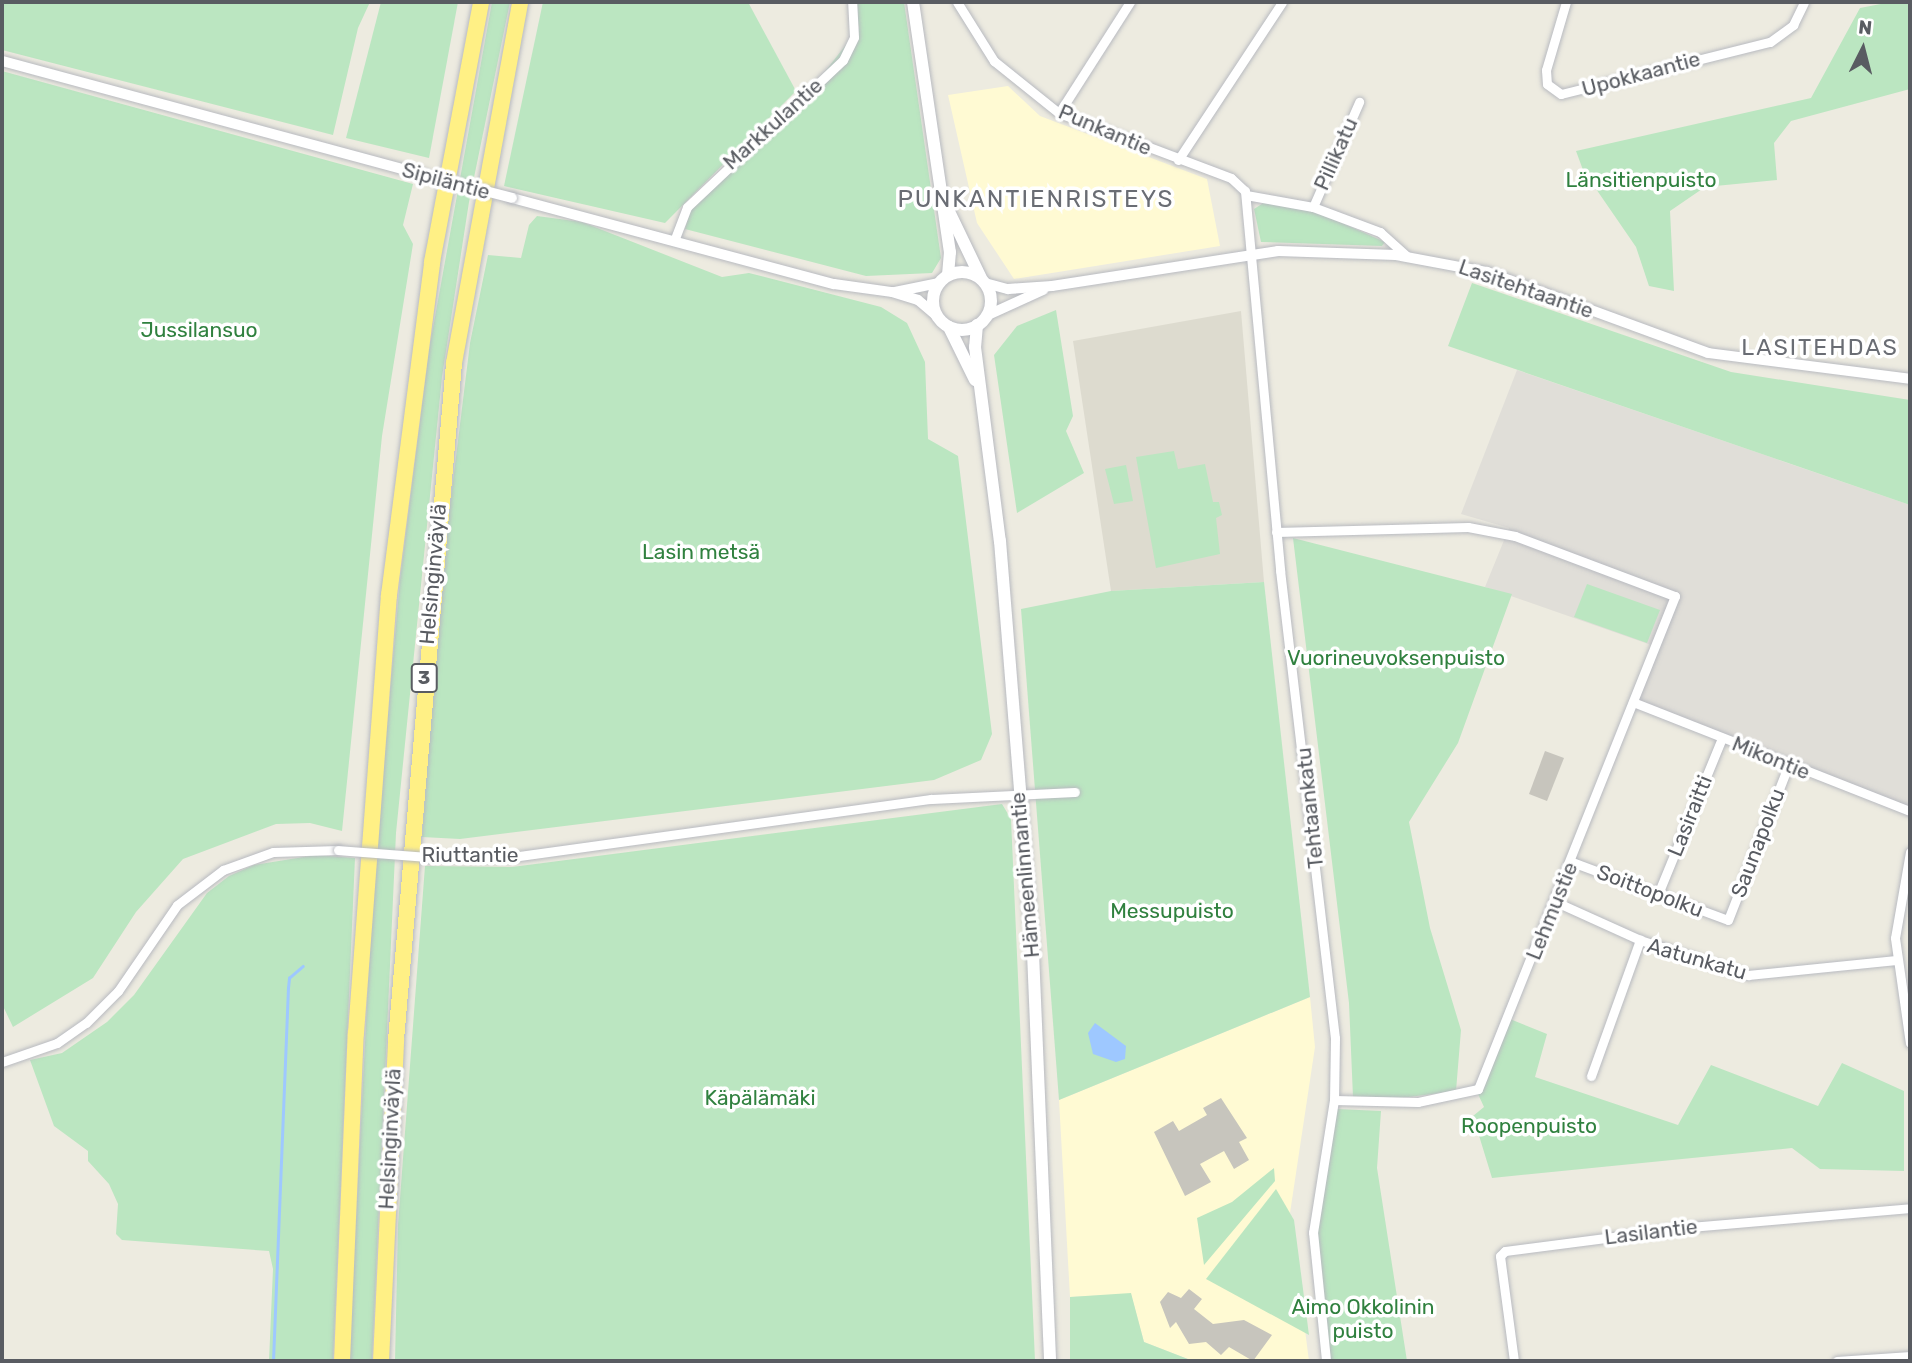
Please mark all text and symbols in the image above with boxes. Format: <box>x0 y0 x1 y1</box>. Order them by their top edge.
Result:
north arrow <box>1828 14 1898 84</box>
text: N <box>1857 15 1873 40</box>
street label: Upokkaantie <box>1579 46 1703 102</box>
street label: Markkulantie <box>718 73 828 175</box>
street label: Punkantie <box>1055 99 1155 161</box>
street label: Pillikatu <box>1309 114 1363 194</box>
street label: Sipiläntie <box>399 157 493 205</box>
park label: Länsitienpuisto <box>1566 167 1716 193</box>
district label: PUNKANTIENRISTEYS <box>900 186 1172 214</box>
street label: Lasitehtaantie <box>1455 254 1597 324</box>
park label: Jussilansuo <box>140 317 258 343</box>
district label: LASITEHDAS <box>1743 333 1897 361</box>
street label: Helsinginväylä <box>414 503 452 645</box>
park label: Lasin metsä <box>642 539 760 565</box>
park label: Vuorineuvoksenpuisto <box>1287 645 1505 671</box>
road number: 3 <box>410 663 438 694</box>
street label: Mikontie <box>1728 731 1814 785</box>
street label: Tehtaankatu <box>1291 746 1329 870</box>
street label: Lasiraitti <box>1662 772 1718 860</box>
street label: Saunapolku <box>1726 785 1790 901</box>
street label: Hämeenlinnantie <box>1005 791 1045 959</box>
street label: Riuttantie <box>421 842 519 868</box>
street label: Lehmustie <box>1521 858 1583 964</box>
street label: Soittopolku <box>1593 859 1707 923</box>
park label: Messupuisto <box>1110 898 1234 924</box>
street label: Aatunkatu <box>1644 933 1750 985</box>
street label: Helsinginväylä <box>374 1068 406 1210</box>
park label: Käpälämäki <box>704 1085 816 1111</box>
park label: Roopenpuisto <box>1461 1113 1597 1139</box>
street label: Lasilantie <box>1603 1214 1699 1250</box>
park label: Aimo Okkolinin puisto <box>1291 1294 1435 1344</box>

